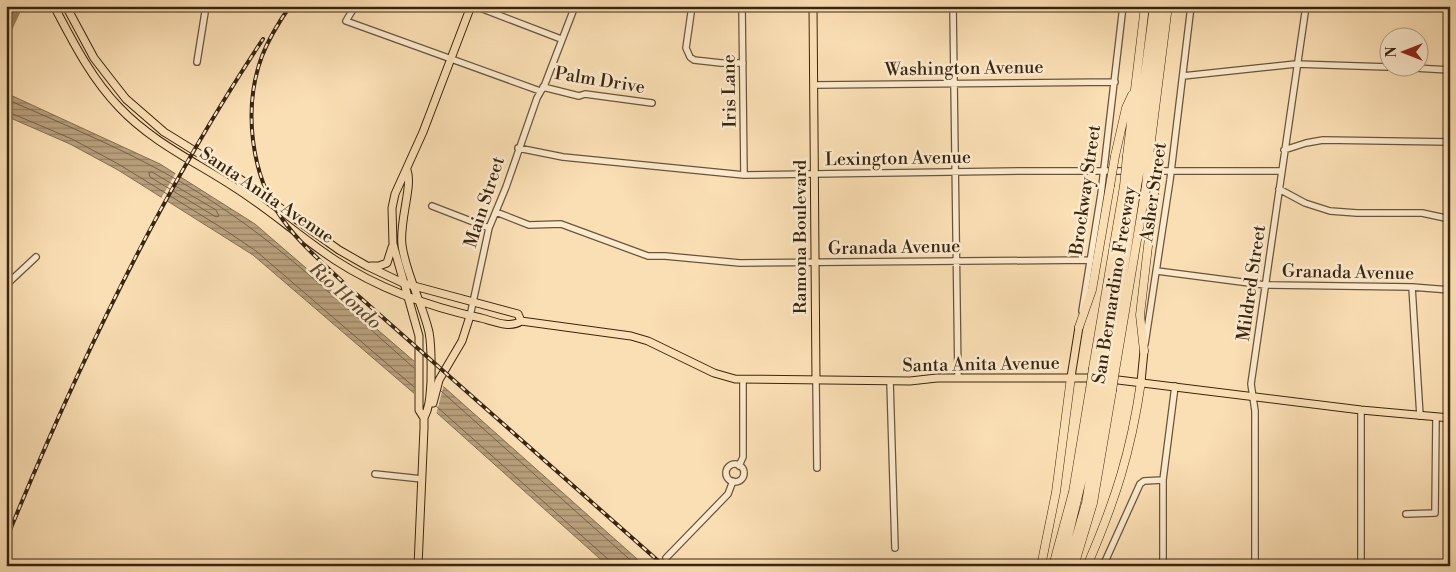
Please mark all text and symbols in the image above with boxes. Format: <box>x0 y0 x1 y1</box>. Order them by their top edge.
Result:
north arrow <box>1378 28 1428 78</box>
text: N <box>1383 46 1401 58</box>
street label: Iris Lane <box>717 54 742 128</box>
street label: Washington Avenue <box>883 56 1044 81</box>
street label: Palm Drive <box>553 62 647 99</box>
street label: Brockway Street <box>1065 123 1106 258</box>
street label: Asher Street <box>1135 140 1172 244</box>
street label: Santa Anita Avenue <box>195 142 338 249</box>
street label: Lexington Avenue <box>825 146 971 171</box>
street label: Main Street <box>459 153 510 251</box>
street label: Ramona Boulevard <box>789 159 812 314</box>
street label: San Bernardino Freeway <box>1088 185 1141 385</box>
street label: Mildred Street <box>1232 223 1271 343</box>
street label: Granada Avenue <box>828 235 960 260</box>
water label: Rio Hondo <box>303 256 387 335</box>
street label: Granada Avenue <box>1282 260 1414 285</box>
street label: Santa Anita Avenue <box>902 352 1060 377</box>

